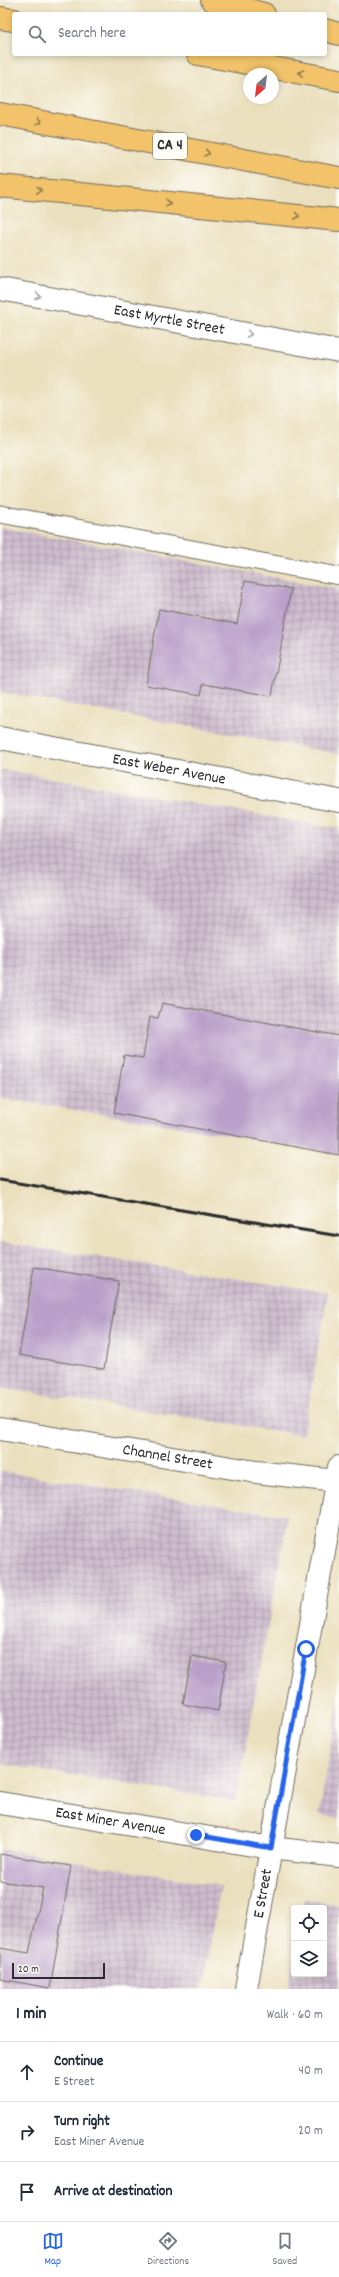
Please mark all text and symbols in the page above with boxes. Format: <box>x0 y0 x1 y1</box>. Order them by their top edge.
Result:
search box <box>12 12 327 56</box>
icon: search <box>26 23 48 45</box>
text: Search here <box>58 23 126 45</box>
north arrow <box>243 68 279 104</box>
one-way arrow <box>298 69 304 78</box>
one-way arrow <box>35 117 41 125</box>
road number: CA 4 <box>153 133 187 159</box>
one-way arrow <box>204 149 211 157</box>
one-way arrow <box>36 186 42 195</box>
one-way arrow <box>165 199 171 208</box>
one-way arrow <box>294 212 301 221</box>
one-way arrow <box>35 291 41 300</box>
street label: East Myrtle Street <box>112 299 227 341</box>
one-way arrow <box>246 330 252 338</box>
street label: East Weber Avenue <box>111 748 228 791</box>
street label: Channel Street <box>121 1438 215 1476</box>
route start <box>297 1640 315 1658</box>
street label: East Miner Avenue <box>54 1801 167 1842</box>
route end <box>187 1826 205 1844</box>
street label: E Street <box>247 1867 279 1920</box>
map controls <box>291 1905 327 1977</box>
button: locate <box>291 1905 327 1941</box>
button: layers <box>291 1941 327 1977</box>
scale bar <box>12 1961 105 1980</box>
text: 20 m <box>18 1962 39 1978</box>
text: 1 min <box>16 2003 46 2027</box>
text: Walk · 60 m <box>267 2006 323 2025</box>
text: Continue <box>54 2051 103 2073</box>
icon: ahead <box>16 2061 38 2083</box>
text: 40 m <box>299 2062 323 2081</box>
text: E Street <box>54 2073 94 2092</box>
text: Turn right <box>54 2111 110 2133</box>
icon: right <box>16 2121 38 2143</box>
text: 20 m <box>298 2122 323 2141</box>
text: East Miner Avenue <box>54 2133 144 2152</box>
icon: arrive <box>16 2181 38 2203</box>
text: Arrive at destination <box>54 2181 172 2203</box>
tab: Map <box>42 2230 64 2270</box>
tab: Directions <box>147 2230 189 2270</box>
tab: Saved <box>273 2230 297 2270</box>

